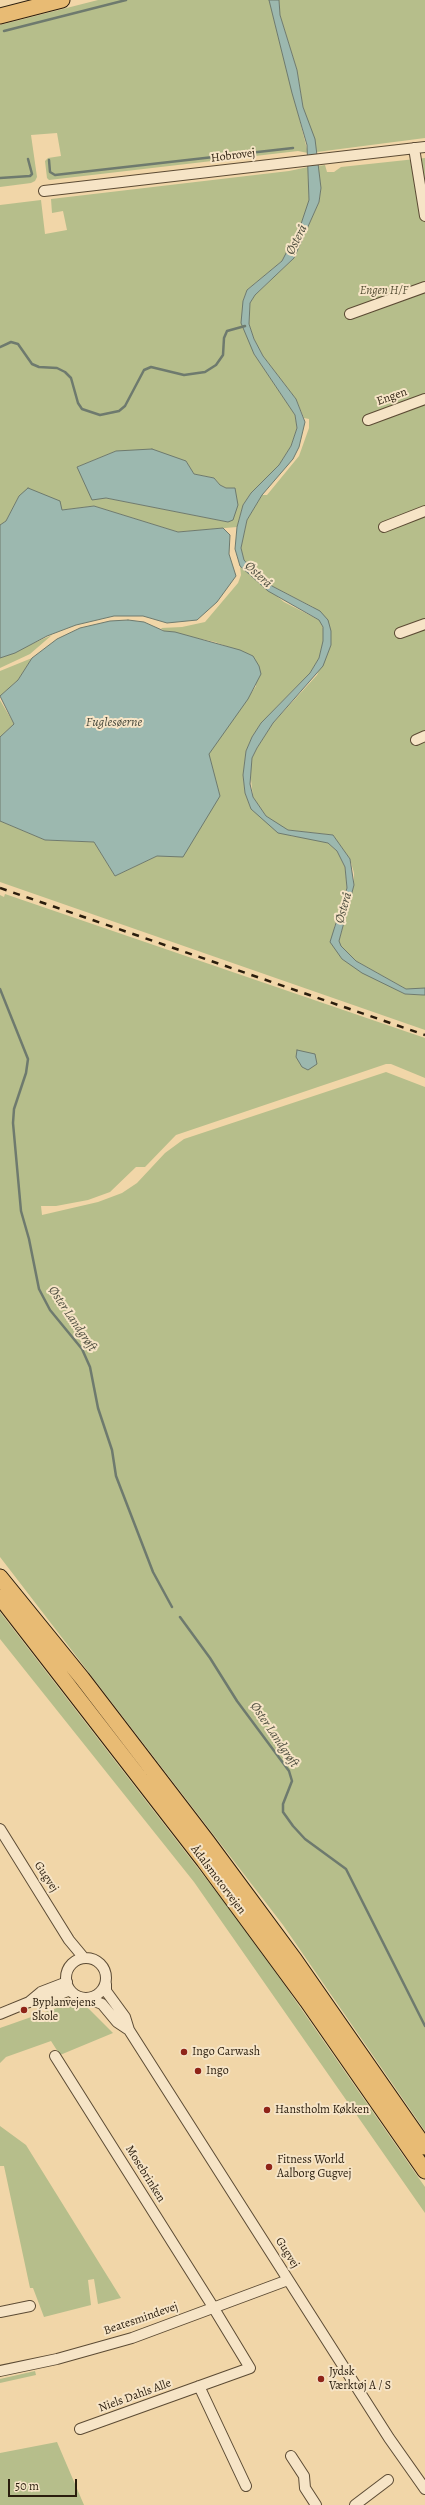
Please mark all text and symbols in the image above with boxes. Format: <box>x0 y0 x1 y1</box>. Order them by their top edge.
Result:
street label: Hobrovej <box>210 146 256 166</box>
water label: Østerå <box>283 222 311 258</box>
park label: Engen H/F <box>360 284 408 298</box>
street label: Engen <box>375 385 409 409</box>
water label: Østerå <box>241 559 275 591</box>
water label: Fuglesøerne <box>86 715 142 731</box>
water label: Østerå <box>332 891 356 925</box>
water label: Øster Landgrøft <box>45 1283 99 1355</box>
water label: Øster Landgrøft <box>247 1699 301 1771</box>
street label: Ådalsmotorvejen <box>187 1843 249 1917</box>
street label: Gugvej <box>31 1859 61 1895</box>
place label: Byplanvejens Skole <box>32 1996 96 2024</box>
marker: Byplanvejens Skole <box>19 2005 29 2015</box>
place label: Ingo Carwash <box>192 2045 260 2059</box>
marker: Ingo Carwash <box>179 2047 189 2057</box>
place label: Ingo <box>206 2064 229 2078</box>
marker: Ingo <box>193 2066 203 2076</box>
place label: Hanstholm Køkken <box>275 2103 369 2117</box>
marker: Hanstholm Køkken <box>262 2105 272 2115</box>
street label: Mosebrinken <box>122 2143 168 2205</box>
place label: Fitness World Aalborg Gugvej <box>277 2153 351 2181</box>
marker: Fitness World Aalborg Gugvej <box>264 2162 274 2172</box>
street label: Gugvej <box>272 2235 302 2271</box>
street label: Beatesmindevej <box>102 2300 180 2338</box>
place label: Jydsk Værktøj A / S <box>329 2365 391 2393</box>
marker: Jydsk Værktøj A / S <box>316 2374 326 2384</box>
street label: Niels Dahls Alle <box>97 2376 173 2416</box>
scale bar <box>10 2471 79 2497</box>
text: 50 m <box>15 2478 39 2494</box>

